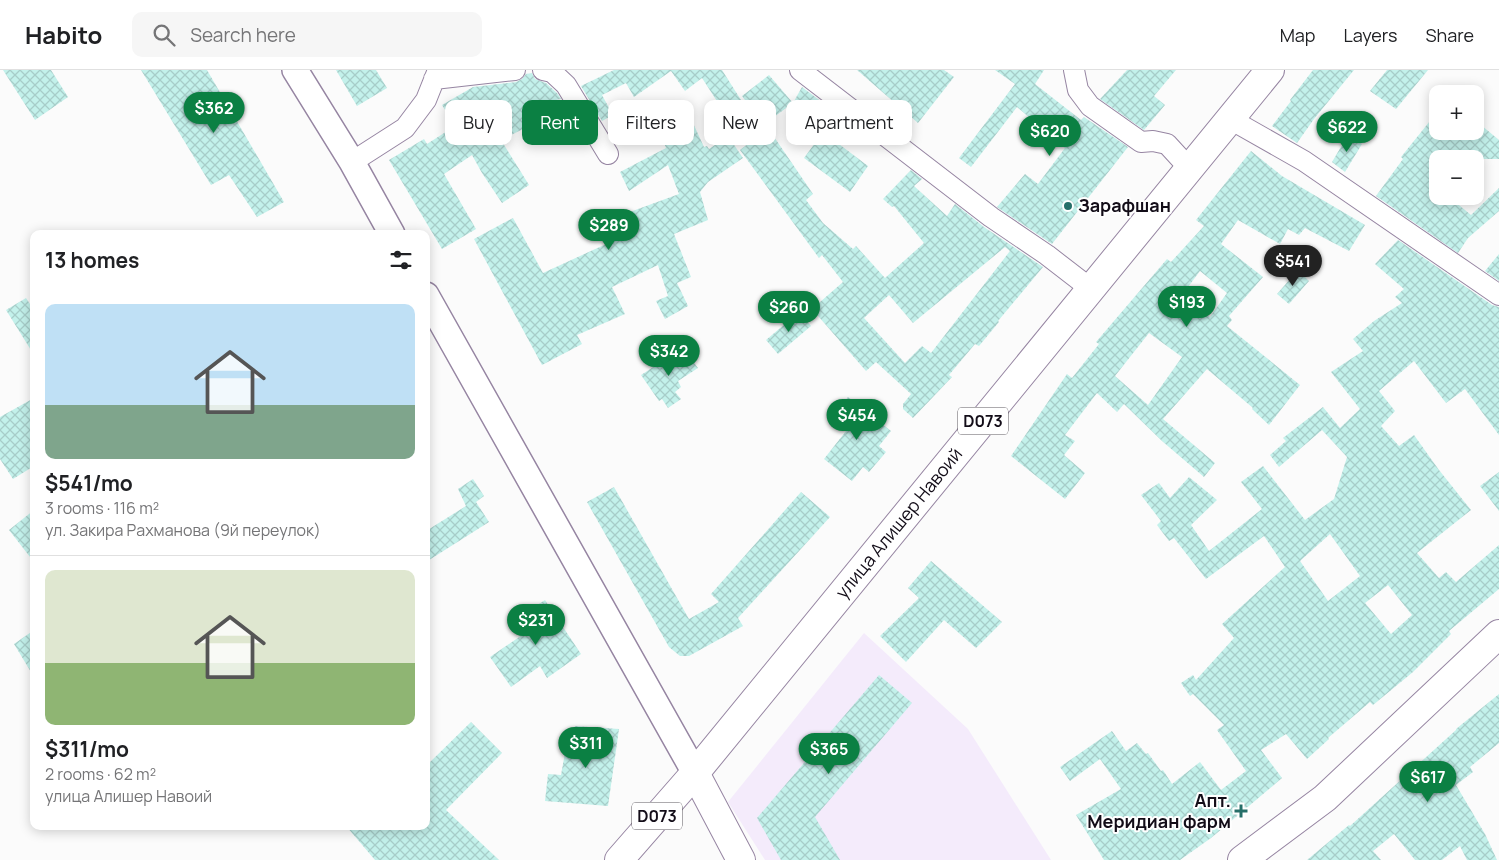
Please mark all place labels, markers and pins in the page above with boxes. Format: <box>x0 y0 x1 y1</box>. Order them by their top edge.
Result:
pin: $362 <box>184 92 244 134</box>
pin: $622 <box>1317 111 1377 153</box>
pin: $620 <box>1020 114 1080 157</box>
place label: Зарафшан <box>1078 193 1171 217</box>
marker: Зарафшан <box>1062 200 1074 212</box>
pin: $289 <box>579 208 639 251</box>
pin: $541 <box>1263 244 1323 287</box>
pin: $193 <box>1157 286 1217 328</box>
pin: $260 <box>759 290 819 333</box>
pin: $342 <box>639 334 699 377</box>
pin: $454 <box>827 398 887 441</box>
pin: $231 <box>506 604 566 646</box>
pin: $311 <box>556 726 616 769</box>
pin: $365 <box>799 732 859 775</box>
pin: $617 <box>1398 760 1458 803</box>
place label: Апт. Меридиан фарм <box>1087 788 1231 833</box>
marker: Апт. Меридиан фарм <box>1235 805 1247 817</box>

